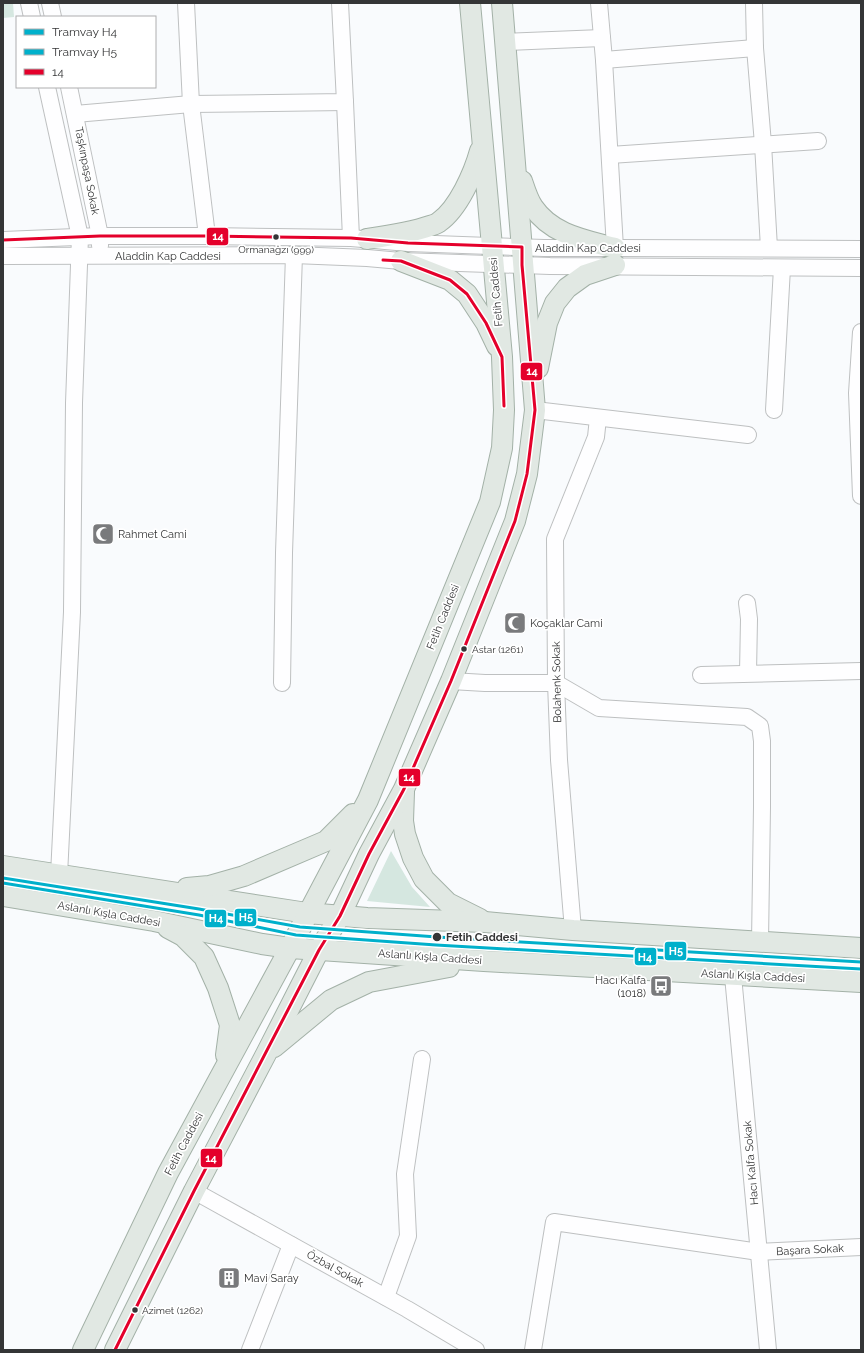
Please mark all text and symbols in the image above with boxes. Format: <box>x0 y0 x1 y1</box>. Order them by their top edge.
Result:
legend <box>16 16 156 88</box>
text: Tramvay H4 <box>52 25 118 39</box>
text: Tramvay H5 <box>52 45 118 59</box>
text: 14 <box>52 65 64 79</box>
street label: Taşkınpaşa Sokak <box>72 126 102 216</box>
line badge: 14 <box>206 227 229 246</box>
text: 14 <box>212 230 224 243</box>
marker: Ormanağzı (999) <box>271 232 281 242</box>
street label: Aladdin Kap Caddesi <box>535 242 641 255</box>
place label: Ormanağzı (999) <box>238 244 314 255</box>
street label: Aladdin Kap Caddesi <box>115 250 221 263</box>
street label: Fetih Caddesi <box>487 257 505 327</box>
line badge: 14 <box>520 362 543 381</box>
text: 14 <box>526 365 538 378</box>
mosque icon: Rahmet Cami <box>90 521 116 547</box>
place label: Rahmet Cami <box>118 528 187 541</box>
street label: Fetih Caddesi <box>424 582 462 652</box>
mosque icon: Koçaklar Cami <box>502 610 528 636</box>
place label: Koçaklar Cami <box>530 617 603 630</box>
street label: Bolahenk Sokak <box>550 641 564 723</box>
marker: Astar (1261) <box>459 644 469 654</box>
place label: Astar (1261) <box>472 644 524 655</box>
line badge: 14 <box>398 768 421 787</box>
text: 14 <box>403 771 415 784</box>
street label: Aslanlı Kışla Caddesi <box>57 899 161 929</box>
line badge: H5 <box>234 908 257 927</box>
line badge: H4 <box>204 909 227 928</box>
text: H5 <box>239 911 253 924</box>
text: H4 <box>209 912 223 925</box>
marker: Fetih Caddesi <box>431 931 443 943</box>
place label: Fetih Caddesi <box>446 931 518 944</box>
line badge: H5 <box>664 941 687 961</box>
text: H5 <box>669 945 683 958</box>
street label: Aslanlı Kışla Caddesi <box>378 947 482 967</box>
line badge: H4 <box>634 947 657 966</box>
text: H4 <box>638 951 652 964</box>
street label: Aslanlı Kışla Caddesi <box>701 967 805 985</box>
bus stop icon: Hacı Kalfa (1018) <box>648 973 674 999</box>
place label: Hacı Kalfa (1018) <box>595 974 646 1000</box>
street label: Fetih Caddesi <box>162 1110 206 1178</box>
street label: Hacı Kalfa Sokak <box>741 1120 761 1206</box>
line badge: 14 <box>200 1148 223 1168</box>
text: 14 <box>205 1152 217 1165</box>
street label: Başara Sokak <box>776 1242 845 1258</box>
street label: Özbal Sokak <box>304 1248 366 1290</box>
building icon: Mavi Saray <box>216 1265 242 1291</box>
place label: Mavi Saray <box>244 1272 299 1285</box>
marker: Azimet (1262) <box>130 1305 140 1315</box>
place label: Azimet (1262) <box>142 1305 203 1316</box>

